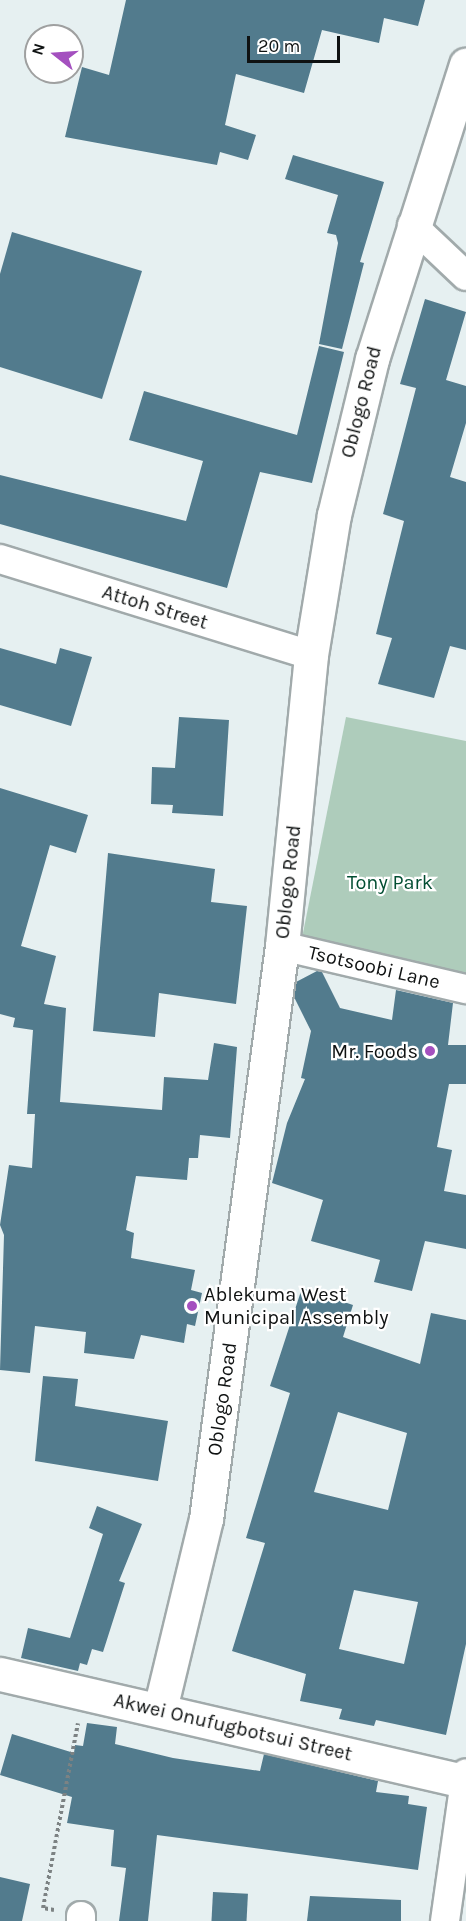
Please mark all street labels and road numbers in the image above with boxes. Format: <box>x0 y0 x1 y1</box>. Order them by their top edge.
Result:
street label: Oblogo Road <box>336 344 386 460</box>
street label: Attoh Street <box>99 580 211 634</box>
street label: Oblogo Road <box>270 824 306 940</box>
street label: Tsotsoobi Lane <box>306 940 442 994</box>
street label: Oblogo Road <box>202 1341 242 1457</box>
street label: Akwei Onufugbotsui Street <box>111 1688 355 1766</box>

